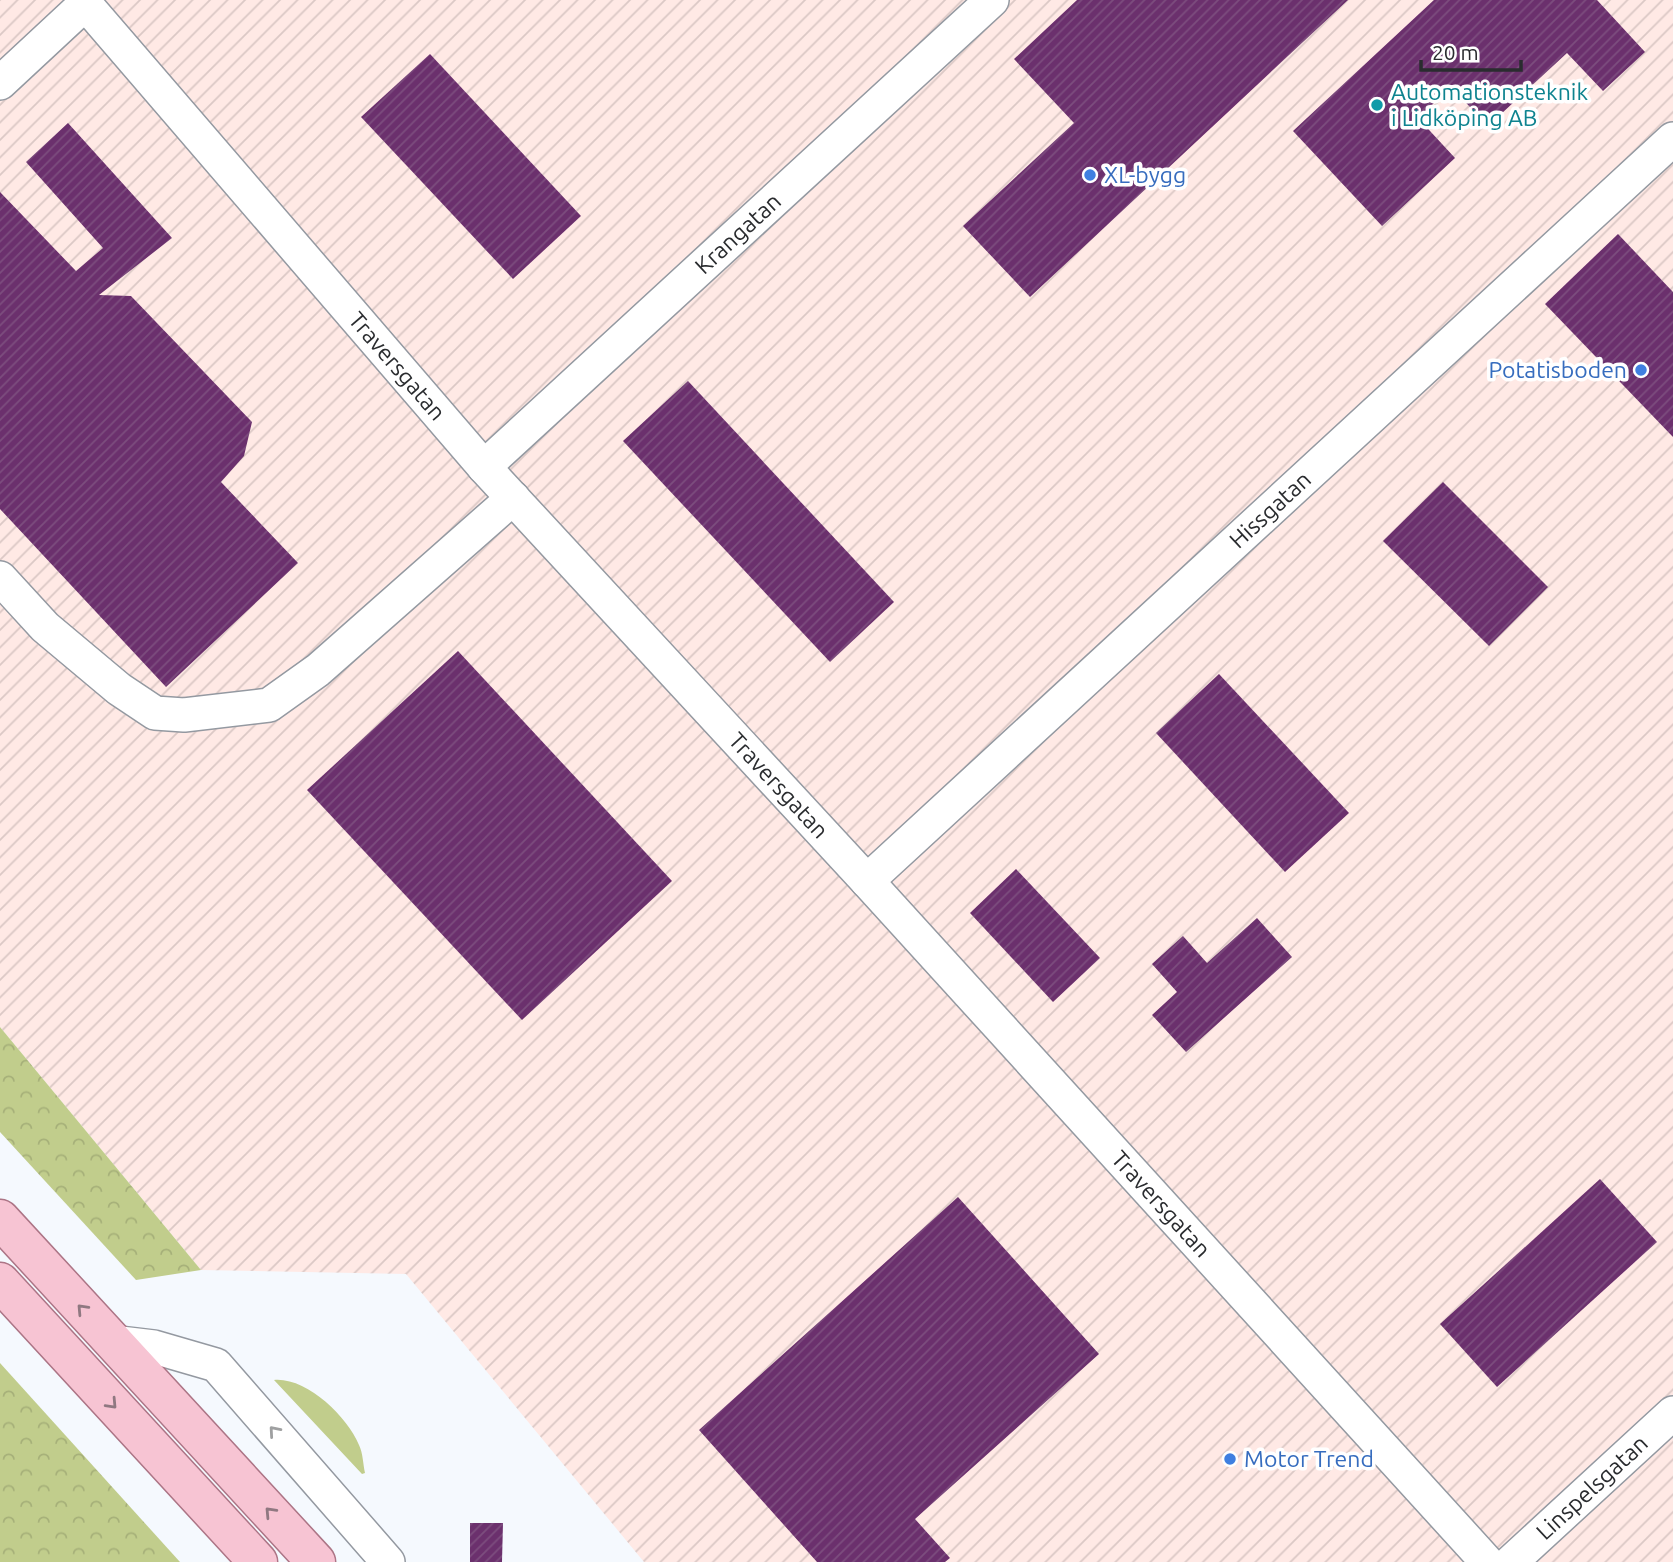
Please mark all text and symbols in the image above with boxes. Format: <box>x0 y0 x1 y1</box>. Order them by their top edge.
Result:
scale bar <box>1421 28 1521 72</box>
text: 20 m <box>1432 40 1479 64</box>
place label: Automationsteknik i Lidköping AB <box>1391 79 1588 130</box>
marker: Automationsteknik i Lidköping AB <box>1369 97 1385 113</box>
place label: XL-bygg <box>1104 162 1186 187</box>
marker: XL-bygg <box>1082 167 1098 183</box>
street label: Krangatan <box>690 188 785 278</box>
street label: Traversgatan <box>344 307 451 425</box>
place label: Potatisboden <box>1488 357 1627 382</box>
marker: Potatisboden <box>1633 362 1649 378</box>
street label: Hissgatan <box>1224 466 1315 553</box>
street label: Traversgatan <box>724 727 834 843</box>
street label: Traversgatan <box>1107 1146 1216 1262</box>
one-way arrow <box>78 1304 90 1317</box>
one-way arrow <box>104 1396 117 1409</box>
one-way arrow <box>270 1426 282 1439</box>
street label: Linspelsgatan <box>1531 1430 1652 1544</box>
place label: Motor Trend <box>1244 1446 1374 1471</box>
marker: Motor Trend <box>1222 1451 1238 1467</box>
one-way arrow <box>265 1507 278 1520</box>

